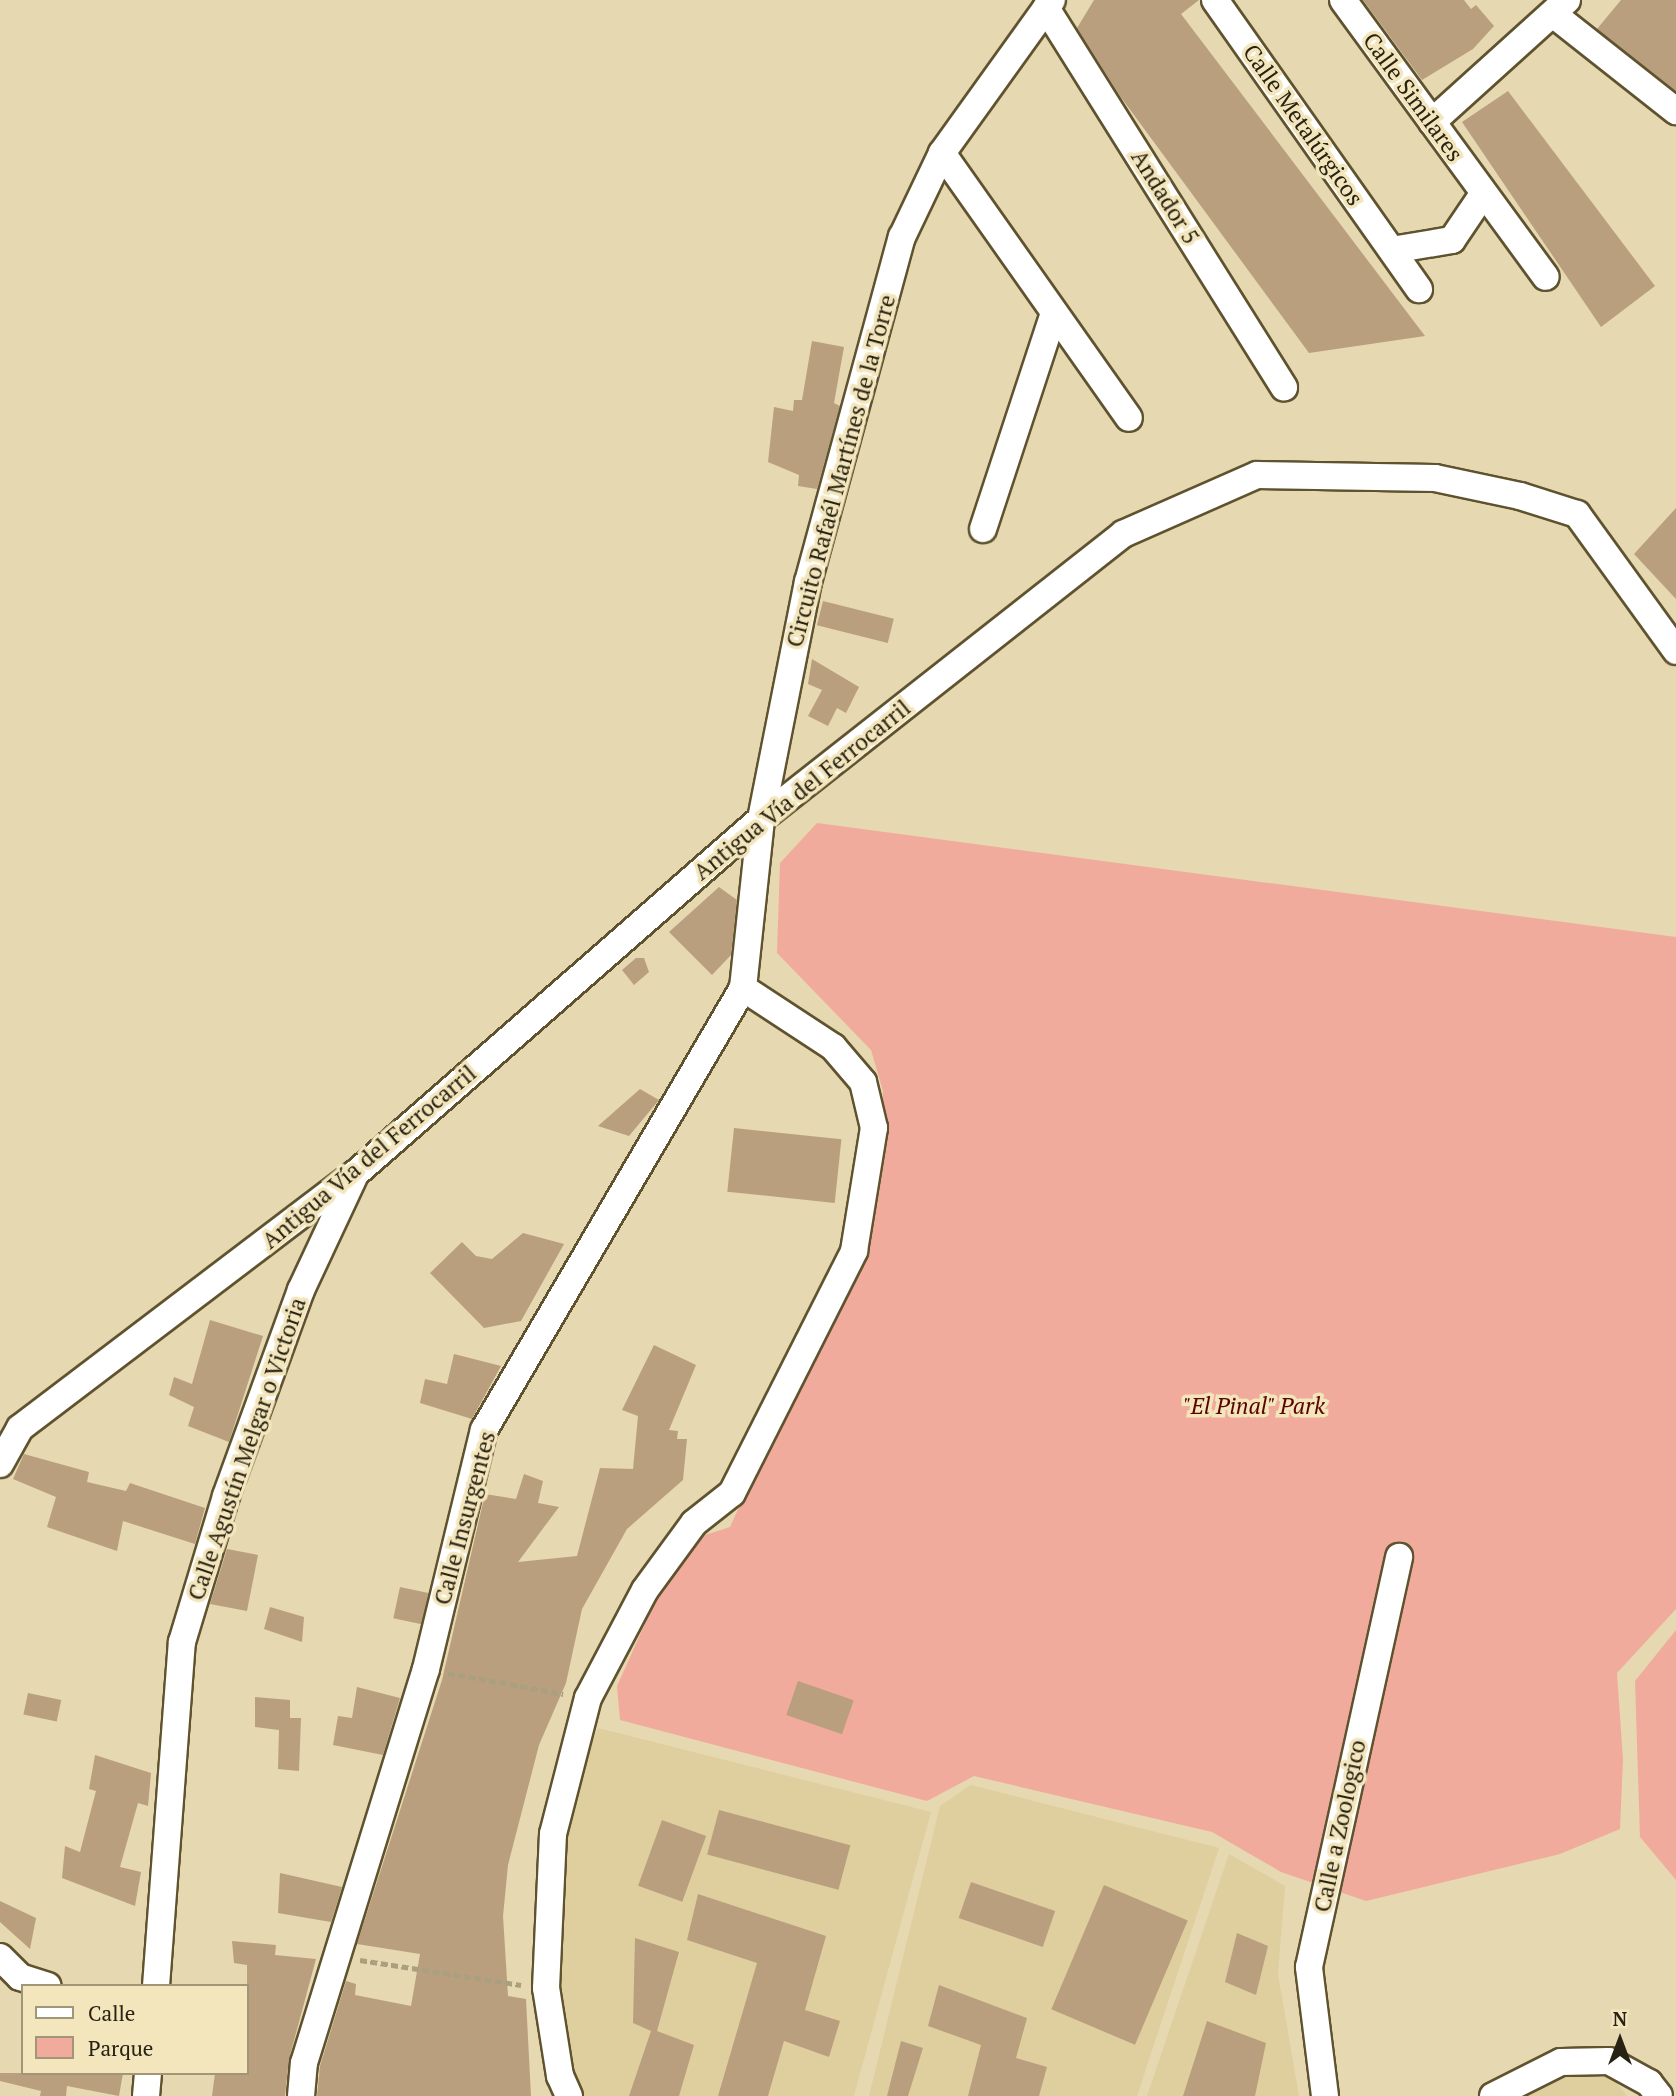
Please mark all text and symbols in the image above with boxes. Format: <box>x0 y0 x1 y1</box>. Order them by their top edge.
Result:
street label: Calle Similares <box>1357 27 1469 167</box>
street label: Calle Metalúrgicos <box>1237 39 1369 211</box>
street label: Andador 5 <box>1125 145 1205 249</box>
street label: Circuito Rafaél Martínes de la Torre <box>781 292 901 650</box>
street label: Antigua Vía del Ferrocarril <box>688 694 916 886</box>
street label: Antigua Vía del Ferrocarril <box>256 1059 482 1255</box>
street label: Calle Agustín Melgar o Victoria <box>182 1294 312 1604</box>
park label: "El Pinal" Park <box>1182 1392 1326 1420</box>
street label: Calle Insurgentes <box>429 1428 501 1608</box>
street label: Calle a Zoologico <box>1308 1737 1372 1915</box>
legend <box>21 1984 248 2075</box>
text: Calle <box>88 1999 135 2027</box>
north arrow <box>1585 2005 1655 2075</box>
text: N <box>1613 2006 1627 2031</box>
text: Parque <box>88 2034 153 2062</box>

